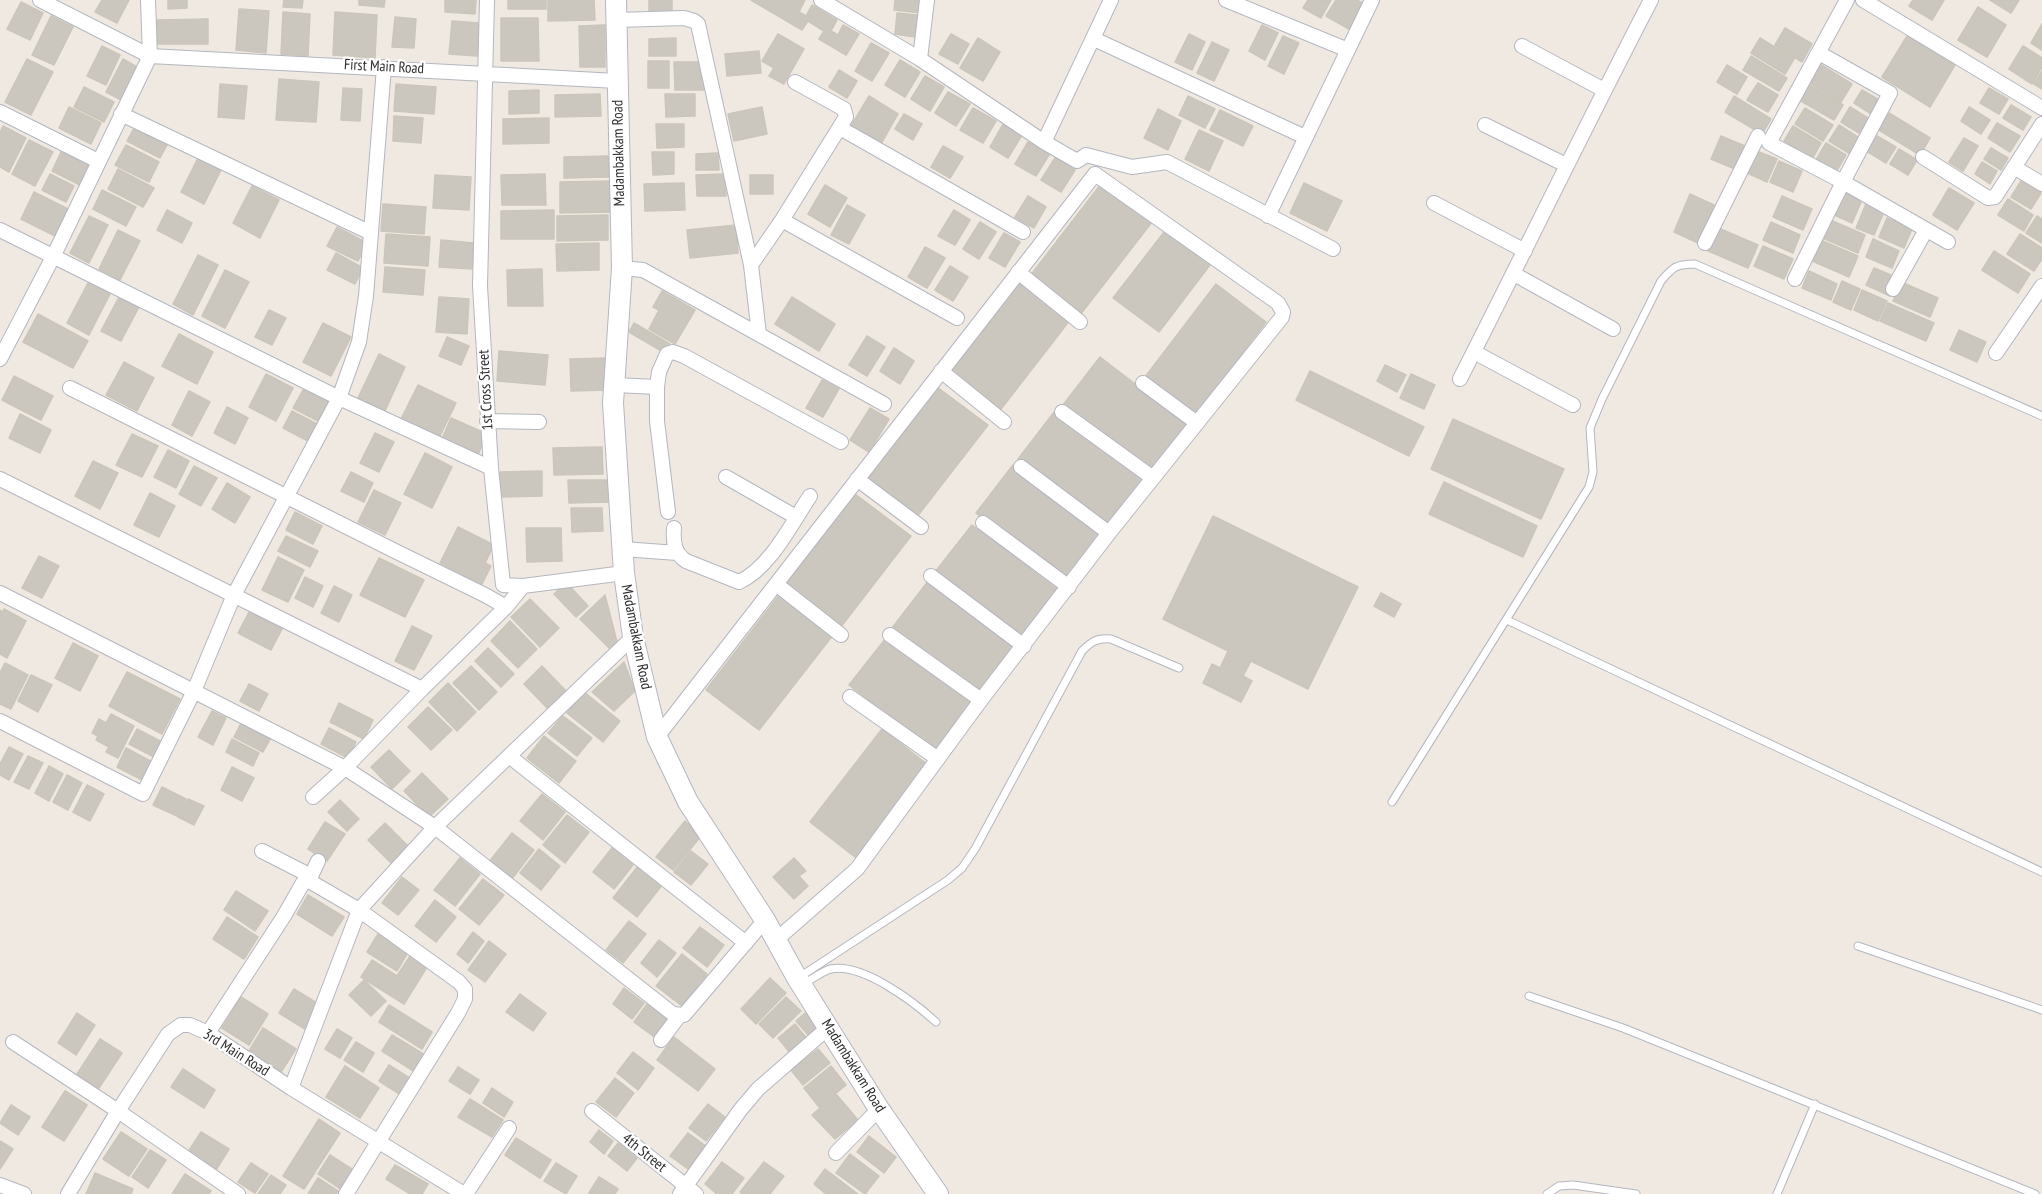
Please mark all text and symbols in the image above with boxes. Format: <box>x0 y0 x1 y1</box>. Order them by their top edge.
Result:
street label: First Main Road <box>344 56 424 78</box>
street label: Madambakkam Road <box>609 100 629 206</box>
street label: 1st Cross Street <box>475 349 497 431</box>
street label: Madambakkam Road <box>617 583 655 691</box>
street label: Madambakkam Road <box>817 1016 889 1116</box>
street label: 3rd Main Road <box>200 1026 272 1080</box>
street label: 4th Street <box>618 1130 670 1176</box>

